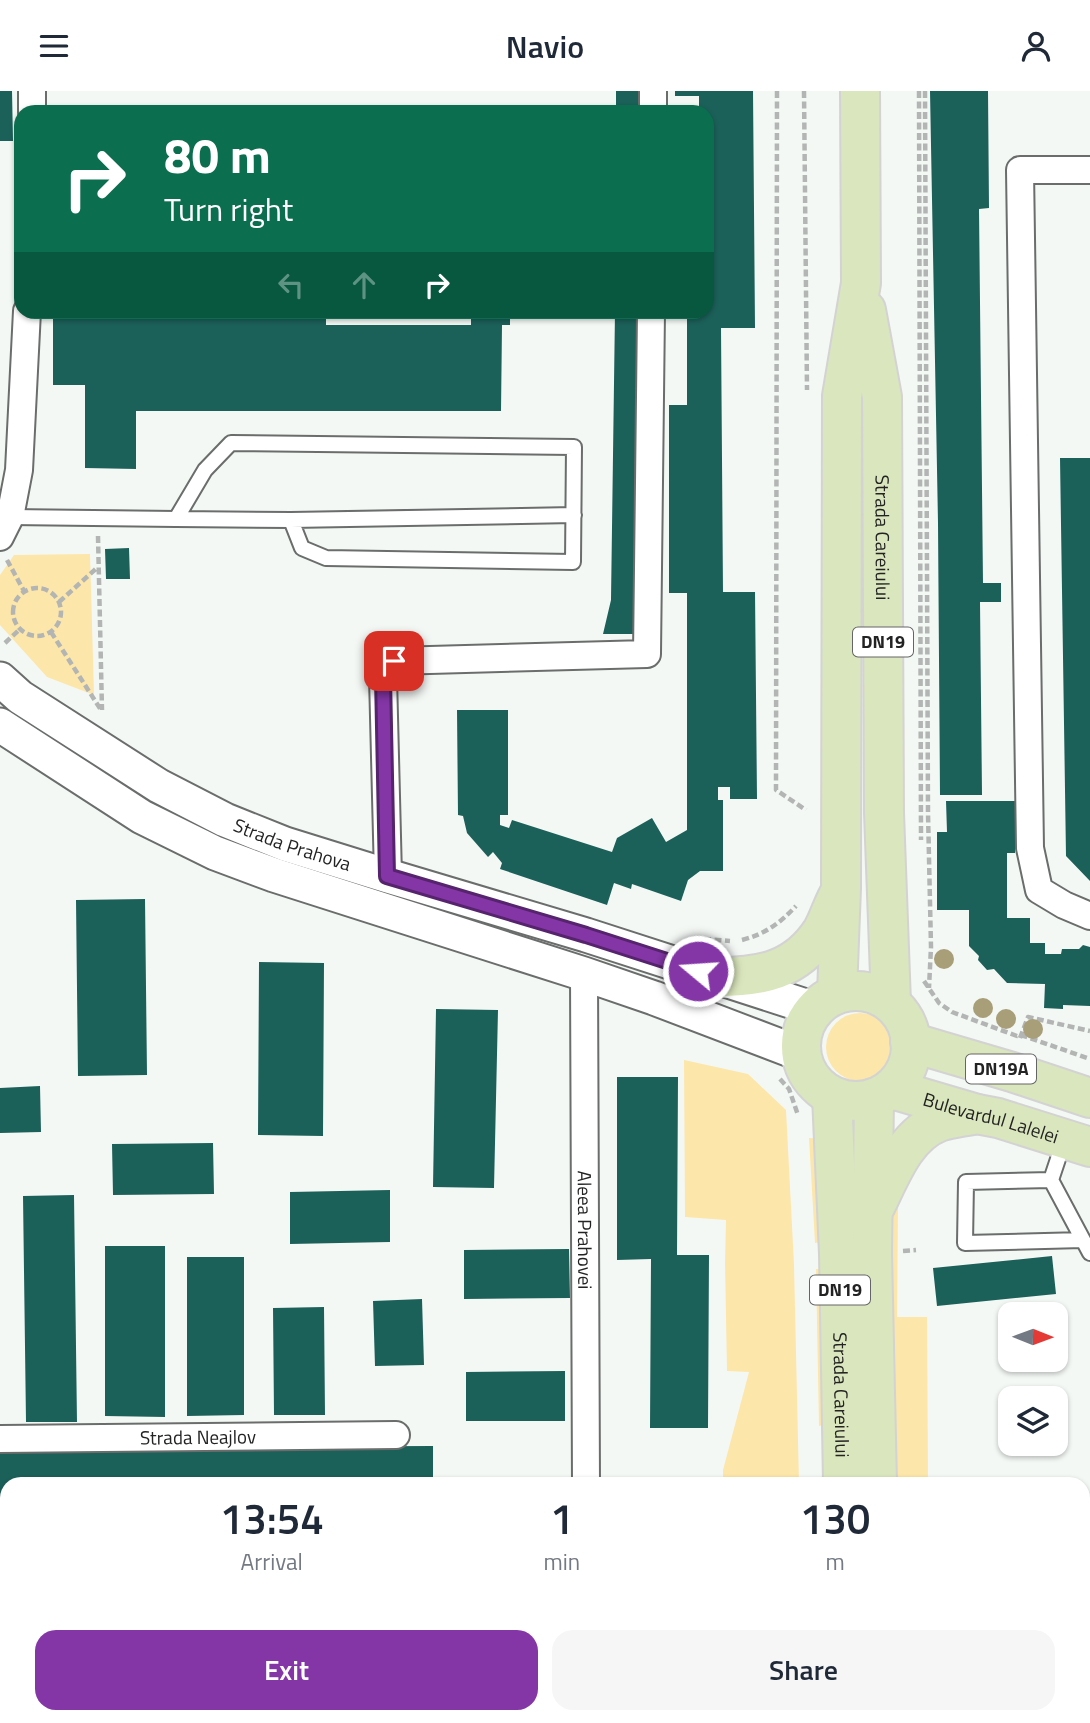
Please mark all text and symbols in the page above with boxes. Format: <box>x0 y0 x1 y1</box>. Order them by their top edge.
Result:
text: Navio <box>506 22 584 70</box>
icon: menu <box>35 27 73 65</box>
icon: person <box>1017 27 1055 65</box>
text: 80 m <box>164 117 271 192</box>
icon: right <box>49 133 140 224</box>
text: Turn right <box>164 185 293 233</box>
icon: left <box>272 266 310 304</box>
icon: ahead <box>345 266 383 304</box>
icon: right <box>418 266 456 304</box>
street label: Strada Careiului <box>868 475 898 600</box>
road number: DN19 <box>853 627 913 657</box>
pin <box>364 631 424 691</box>
icon: arrive <box>375 642 413 680</box>
street label: Strada Prahova <box>230 810 355 878</box>
position arrow <box>661 934 735 1008</box>
road number: DN19A <box>966 1055 1036 1084</box>
street label: Bulevardul Lalelei <box>920 1084 1063 1150</box>
street label: Aleea Prahovei <box>571 1171 600 1289</box>
road number: DN19 <box>810 1275 870 1305</box>
north arrow <box>998 1302 1068 1372</box>
map controls <box>998 1302 1068 1456</box>
street label: Strada Careiului <box>826 1332 858 1458</box>
button: layers <box>998 1386 1068 1456</box>
street label: Strada Neajlov <box>140 1421 256 1452</box>
text: 13:54 <box>220 1486 324 1550</box>
text: 1 <box>550 1486 574 1550</box>
text: 130 <box>800 1486 870 1550</box>
text: Arrival <box>241 1544 303 1579</box>
text: min <box>543 1544 580 1579</box>
text: m <box>825 1544 845 1579</box>
button: Exit <box>35 1630 538 1710</box>
button: Share <box>552 1630 1055 1710</box>

